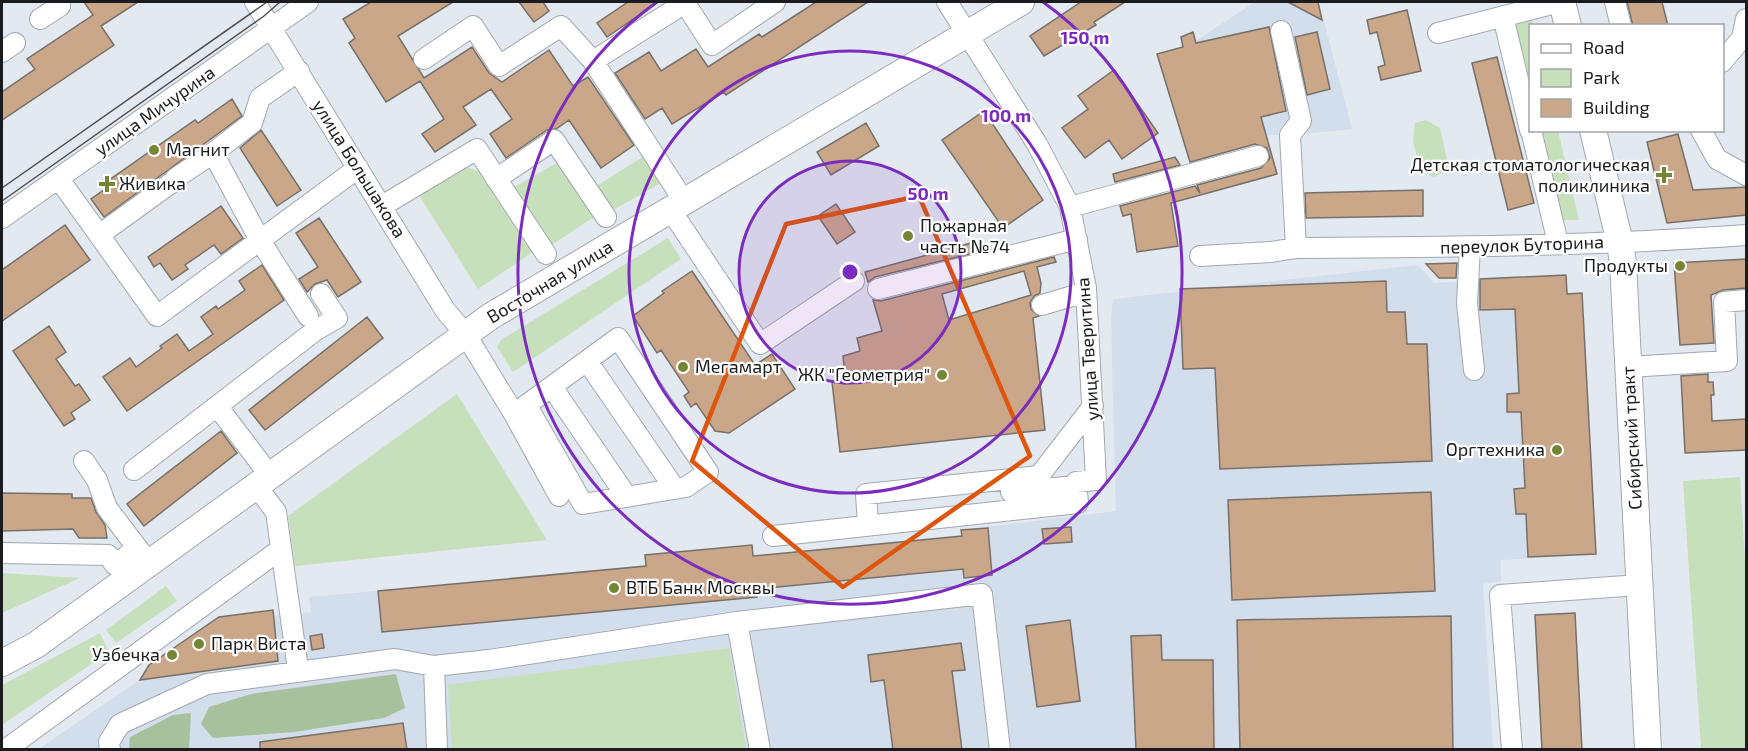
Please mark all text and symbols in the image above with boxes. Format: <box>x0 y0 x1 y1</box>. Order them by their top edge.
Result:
legend <box>1529 24 1724 132</box>
text: 150 m <box>1061 26 1109 48</box>
text: Road <box>1583 36 1624 58</box>
street label: улица Мичурина <box>90 61 219 160</box>
text: Park <box>1583 66 1620 88</box>
street label: улица Большакова <box>308 95 411 242</box>
text: Building <box>1583 96 1650 118</box>
text: 100 m <box>981 104 1031 126</box>
place label: Магнит <box>166 138 230 160</box>
marker: Магнит <box>147 143 161 157</box>
place label: Детская стоматологическая поликлиника <box>1410 153 1650 196</box>
marker: Детская стоматологическая поликлиника <box>1655 166 1673 184</box>
place label: Живика <box>119 172 186 194</box>
marker: Живика <box>100 177 114 191</box>
text: 50 m <box>907 182 949 204</box>
place label: Пожарная часть №74 <box>920 214 1010 257</box>
marker: Пожарная часть №74 <box>901 229 915 243</box>
street label: переулок Буторина <box>1440 230 1604 258</box>
street label: Восточная улица <box>482 235 617 327</box>
place label: Продукты <box>1584 254 1668 276</box>
marker: Продукты <box>1673 259 1687 273</box>
centre of rings <box>840 262 860 282</box>
street label: улица Тверитина <box>1071 277 1103 422</box>
place label: Мегамарт <box>695 355 782 377</box>
marker: Мегамарт <box>676 360 690 374</box>
place label: ЖК "Геометрия" <box>798 363 930 385</box>
street label: Сибирский тракт <box>1616 366 1646 510</box>
marker: ЖК "Геометрия" <box>935 368 949 382</box>
place label: Оргтехника <box>1446 438 1545 460</box>
marker: Оргтехника <box>1550 443 1564 457</box>
place label: ВТБ Банк Москвы <box>626 576 775 598</box>
marker: ВТБ Банк Москвы <box>607 581 621 595</box>
place label: Парк Виста <box>211 632 306 654</box>
marker: Парк Виста <box>192 637 206 651</box>
place label: Узбечка <box>92 643 160 665</box>
marker: Узбечка <box>165 648 179 662</box>

